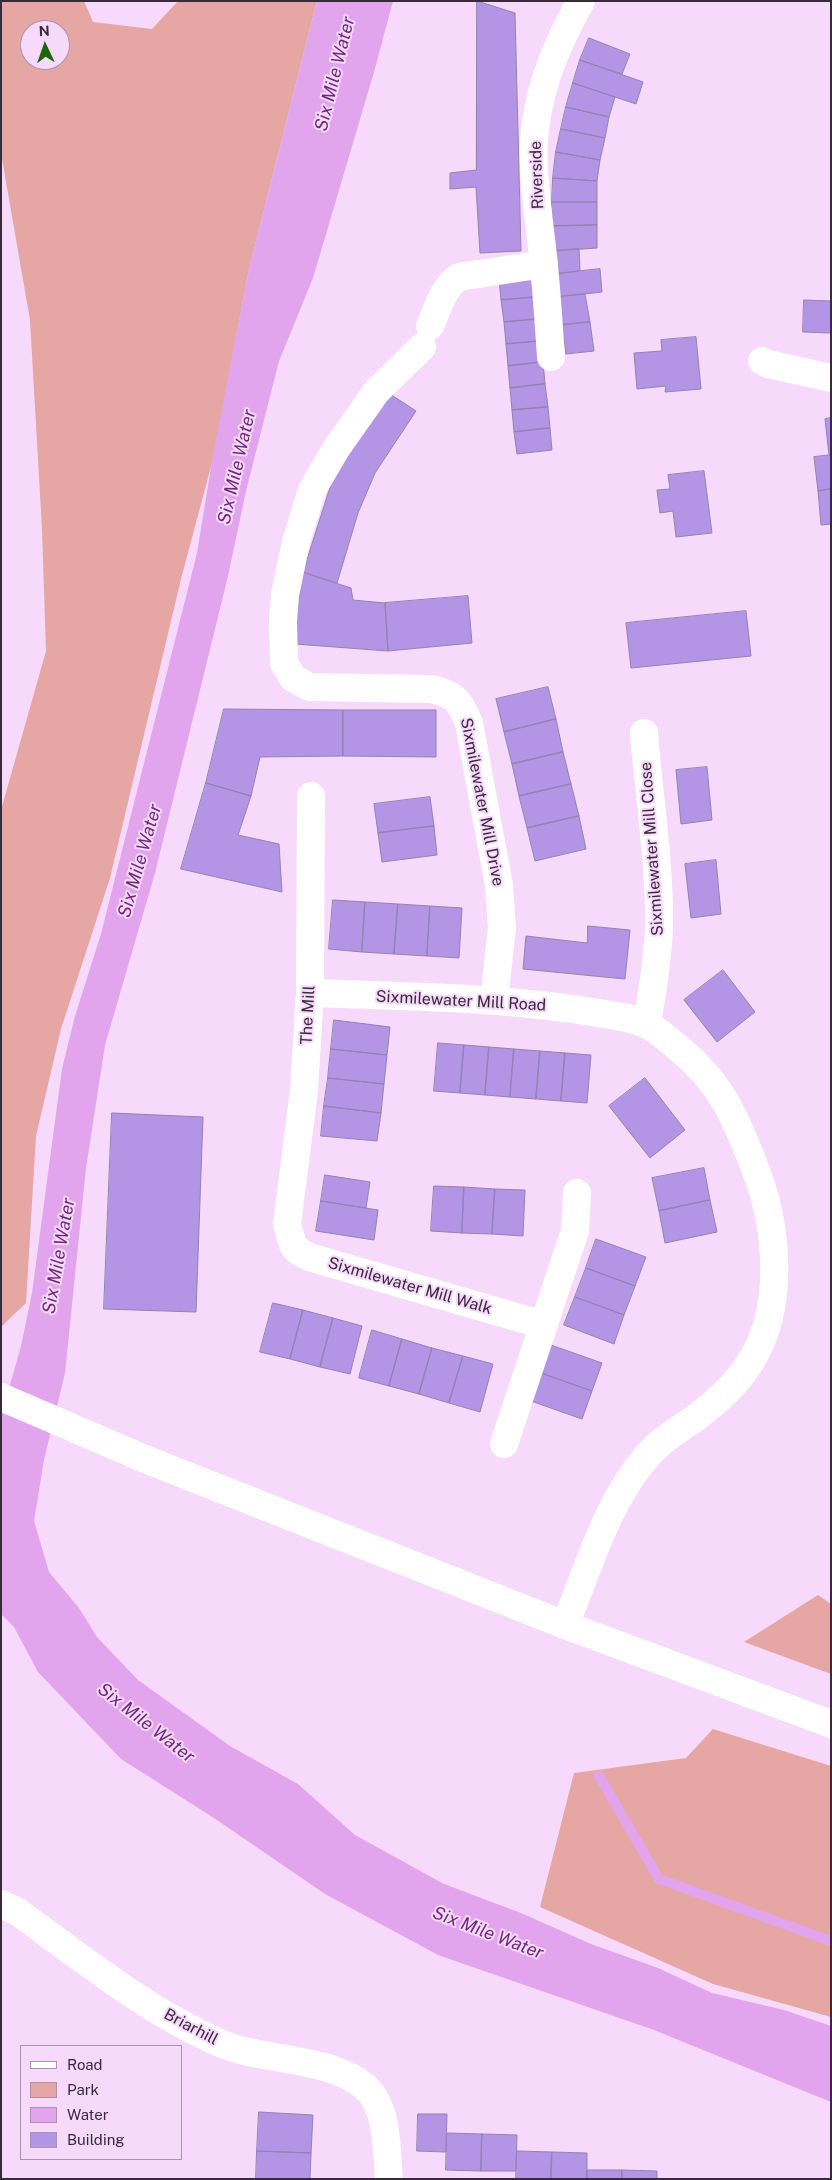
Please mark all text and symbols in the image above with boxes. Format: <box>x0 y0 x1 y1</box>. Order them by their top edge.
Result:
water label: Six Mile Water <box>310 15 360 133</box>
north arrow <box>20 20 70 70</box>
text: N <box>38 23 50 39</box>
street label: Riverside <box>526 140 548 210</box>
water label: Six Mile Water <box>213 407 261 527</box>
street label: Sixmilewater Mill Drive <box>456 716 508 888</box>
street label: Sixmilewater Mill Close <box>636 761 668 937</box>
water label: Six Mile Water <box>113 802 167 920</box>
street label: The Mill <box>297 985 319 1045</box>
street label: Sixmilewater Mill Road <box>375 987 547 1015</box>
water label: Six Mile Water <box>38 1196 80 1316</box>
street label: Sixmilewater Mill Walk <box>326 1253 494 1319</box>
water label: Six Mile Water <box>93 1678 199 1768</box>
water label: Six Mile Water <box>429 1902 547 1964</box>
street label: Briarhill <box>161 2005 221 2049</box>
legend <box>20 2045 182 2160</box>
text: Road <box>67 2056 103 2073</box>
text: Park <box>67 2081 99 2098</box>
text: Water <box>67 2106 109 2123</box>
text: Building <box>67 2131 125 2148</box>

